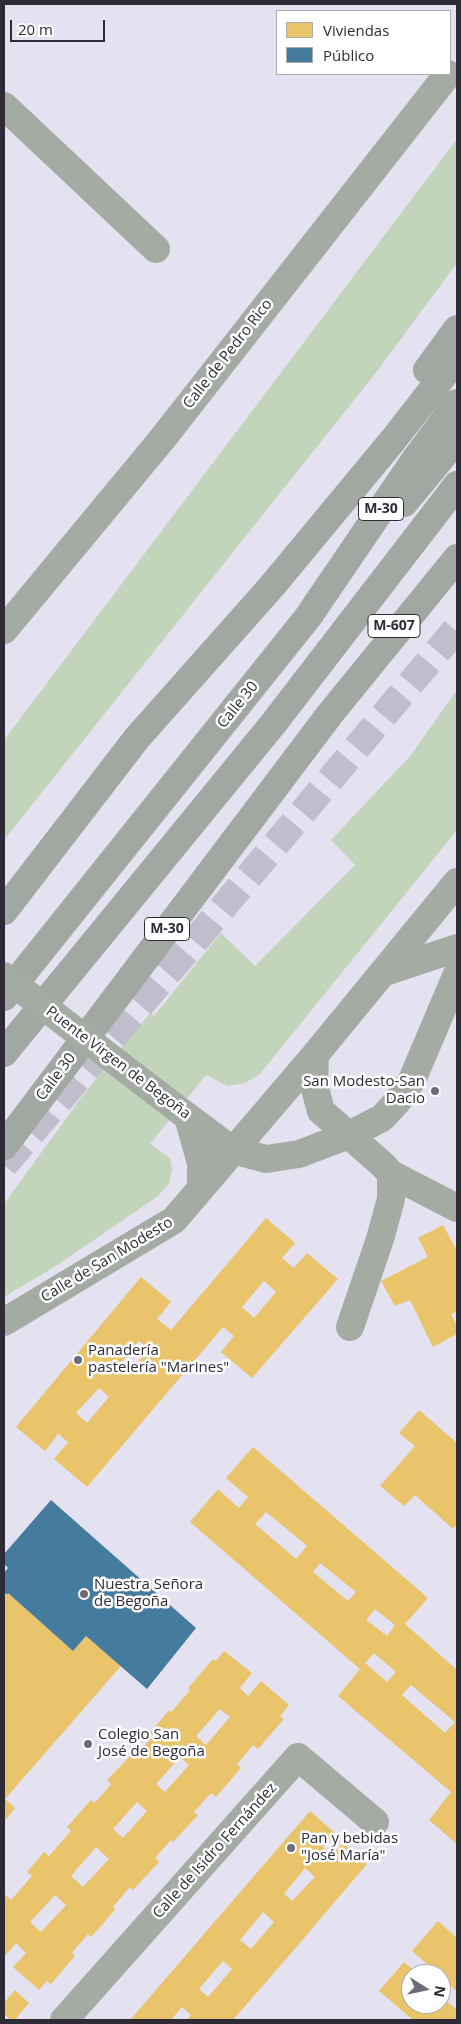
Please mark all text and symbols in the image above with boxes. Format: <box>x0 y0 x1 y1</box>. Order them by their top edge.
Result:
scale bar <box>12 10 108 42</box>
legend <box>276 10 451 75</box>
text: 20 m <box>18 19 53 39</box>
text: Viviendas <box>323 20 389 40</box>
text: Público <box>323 45 374 65</box>
street label: Calle de Pedro Rico <box>180 296 276 412</box>
road number: M-30 <box>358 498 404 520</box>
road number: M-607 <box>368 614 420 638</box>
street label: Calle 30 <box>214 678 262 732</box>
road number: M-30 <box>144 918 190 941</box>
street label: Puente Virgen de Begoña <box>42 1003 194 1123</box>
street label: Calle 30 <box>32 1050 80 1104</box>
place label: San Modesto-San Dacio <box>303 1073 425 1108</box>
marker: San Modesto-San Dacio <box>429 1085 441 1097</box>
street label: Calle de San Modesto <box>38 1214 176 1306</box>
place label: Panadería pastelería "Marines" <box>88 1342 229 1377</box>
marker: Panadería pastelería "Marines" <box>72 1354 84 1366</box>
place label: Nuestra Señora de Begoña <box>94 1576 203 1611</box>
marker: Nuestra Señora de Begoña <box>78 1588 90 1600</box>
place label: Colegio San José de Begoña <box>98 1726 205 1761</box>
marker: Colegio San José de Begoña <box>82 1738 94 1750</box>
street label: Calle de Isidro Fernández <box>149 1780 281 1922</box>
place label: Pan y bebidas "José María" <box>301 1830 398 1865</box>
marker: Pan y bebidas "José María" <box>285 1842 297 1854</box>
north arrow <box>401 1964 451 2014</box>
text: N <box>430 1984 451 1999</box>

